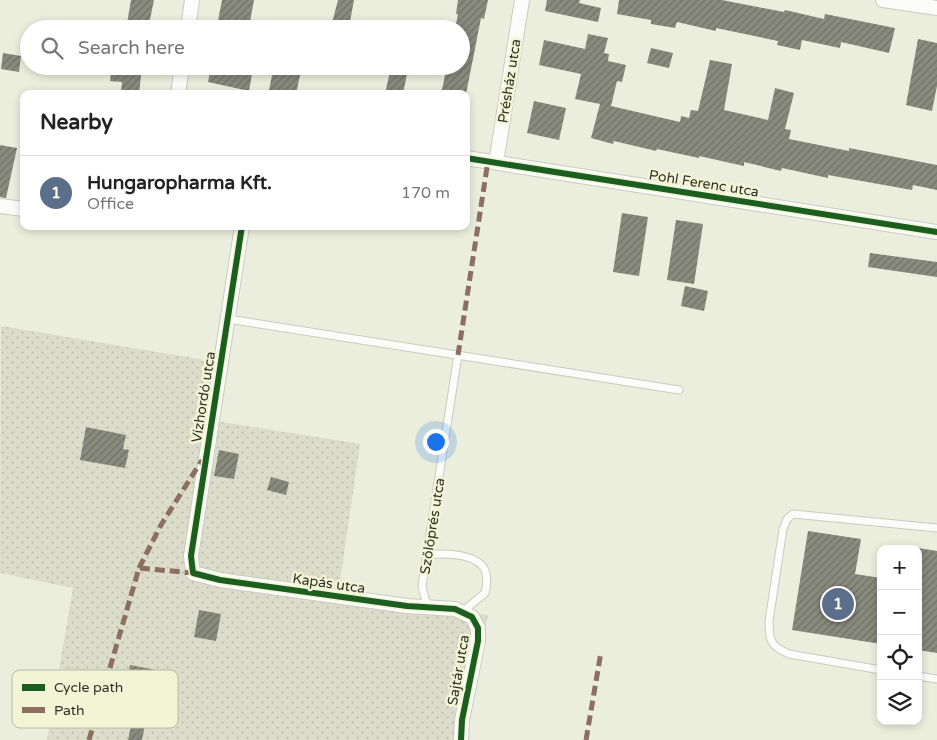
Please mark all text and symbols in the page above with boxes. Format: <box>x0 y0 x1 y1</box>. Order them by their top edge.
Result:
search box <box>20 20 470 75</box>
icon: search <box>38 34 66 62</box>
text: Search here <box>78 37 185 59</box>
street label: Présház utca <box>494 38 525 124</box>
text: Nearby <box>40 110 113 135</box>
street label: Pohl Ferenc utca <box>648 166 760 201</box>
text: Hungaropharma Kft. <box>87 172 272 194</box>
text: 1 <box>51 183 61 203</box>
text: 170 m <box>401 183 450 203</box>
text: Office <box>87 194 134 214</box>
street label: Vízhordó utca <box>188 350 219 444</box>
your location <box>423 429 449 455</box>
street label: Szőlőprés utca <box>416 477 449 576</box>
map controls <box>877 545 922 725</box>
button: + <box>877 545 922 590</box>
street label: Kapás utca <box>291 570 366 597</box>
pin: 1 <box>822 585 854 623</box>
button: − <box>877 590 922 635</box>
street label: Sajtár utca <box>444 633 473 707</box>
button: locate <box>877 635 922 680</box>
legend <box>12 670 178 728</box>
text: Cycle path <box>54 679 123 696</box>
button: layers <box>877 680 922 725</box>
text: Path <box>54 702 85 719</box>

